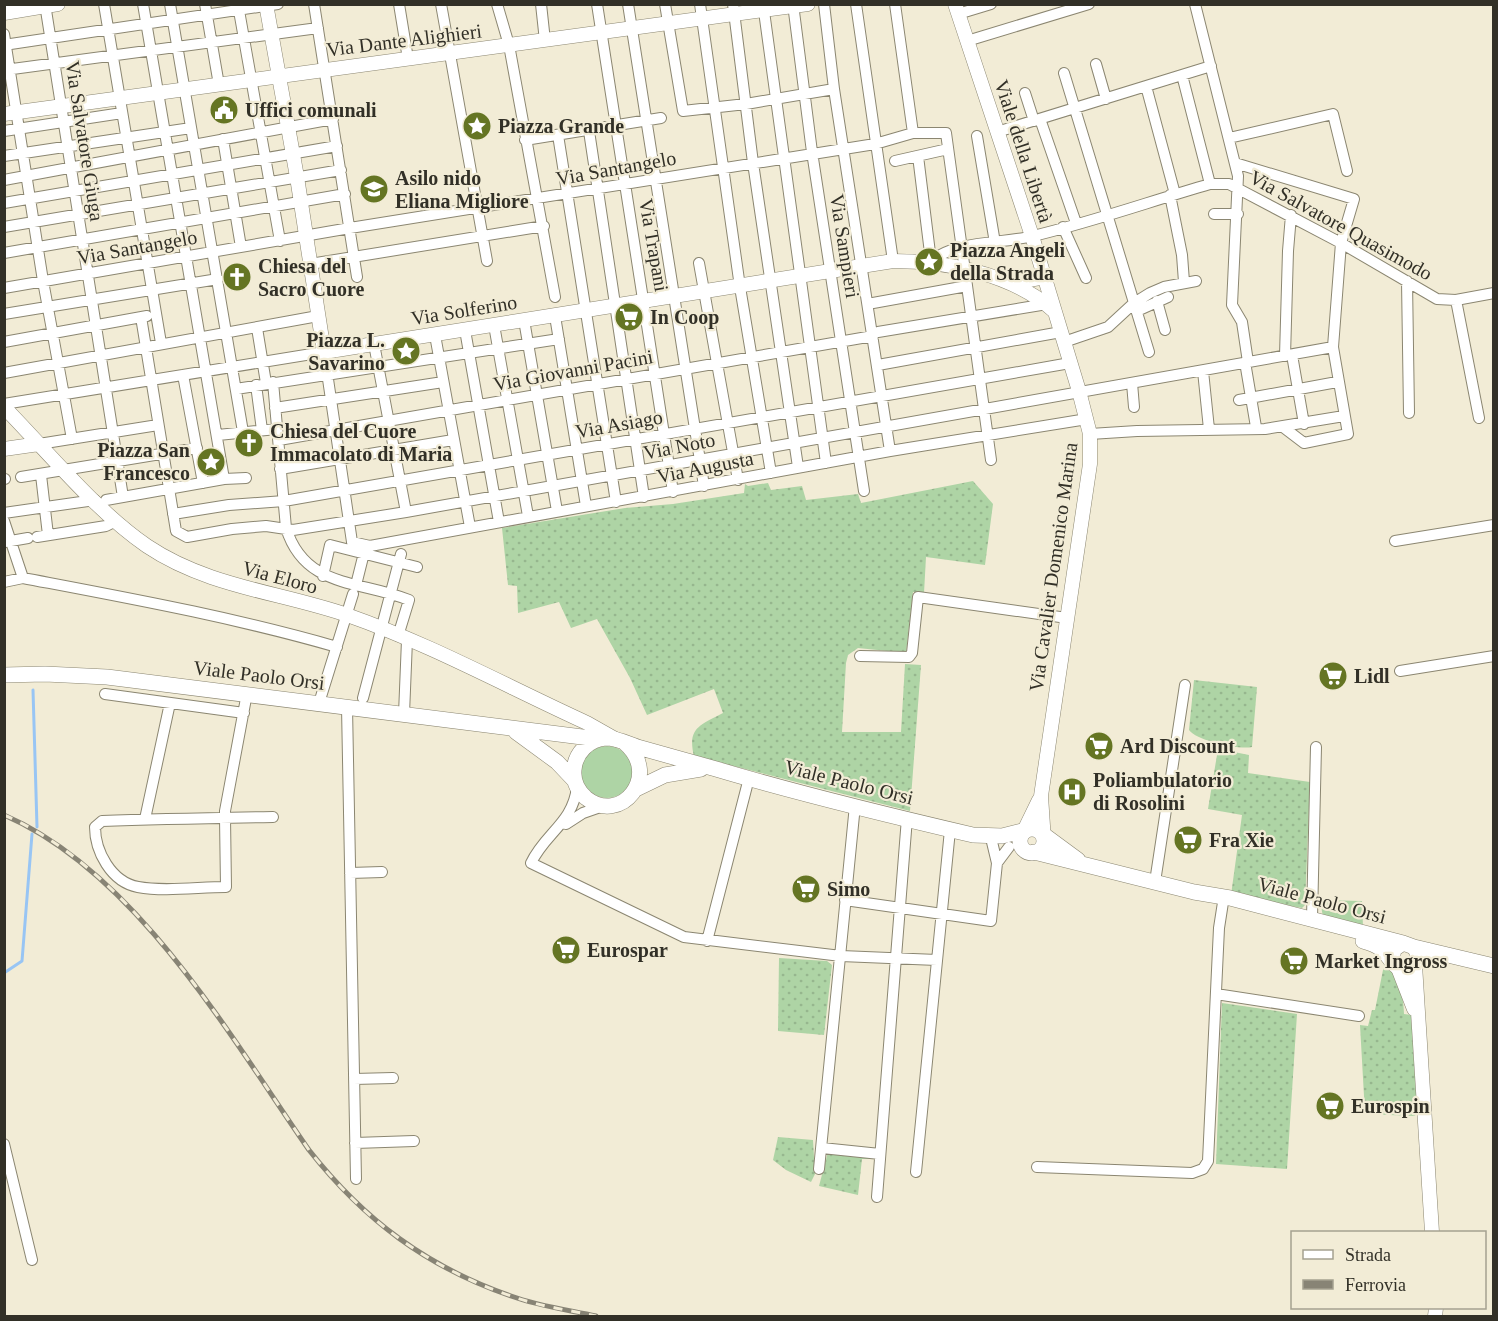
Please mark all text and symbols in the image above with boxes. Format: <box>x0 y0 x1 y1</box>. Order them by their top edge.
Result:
street label: Via Dante Alighieri <box>325 19 484 61</box>
street label: Via Salvatore Giuga <box>60 59 109 223</box>
street label: Viale della Libertà <box>991 77 1057 225</box>
public building icon: Uffici comunali <box>208 94 240 126</box>
place label: Uffici comunali <box>245 99 377 121</box>
place icon: Piazza Grande <box>461 110 493 142</box>
place label: Piazza Grande <box>498 115 624 137</box>
street label: Via Santangelo <box>554 147 678 190</box>
street label: Via Salvatore Quasimodo <box>1246 166 1436 284</box>
place label: Asilo nido Eliana Migliore <box>395 167 529 213</box>
school or university icon: Asilo nido Eliana Migliore <box>358 173 390 205</box>
street label: Via Sampieri <box>825 192 864 300</box>
street label: Via Trapani <box>634 197 673 294</box>
street label: Via Santangelo <box>75 226 199 269</box>
place label: Piazza Angeli della Strada <box>950 239 1065 284</box>
place icon: Piazza Angeli della Strada <box>913 246 945 278</box>
place label: Chiesa del Sacro Cuore <box>258 255 365 300</box>
church icon: Chiesa del Sacro Cuore <box>221 261 253 293</box>
street label: Via Solferino <box>409 291 519 329</box>
supermarket icon: In Coop <box>613 301 645 333</box>
place label: In Coop <box>650 306 719 329</box>
place label: Piazza L. Savarino <box>306 329 385 374</box>
place icon: Piazza L. Savarino <box>390 335 422 367</box>
street label: Via Giovanni Pacini <box>491 345 655 395</box>
street label: Via Asiago <box>574 406 665 443</box>
place label: Chiesa del Cuore Immacolato di Maria <box>270 420 452 465</box>
church icon: Chiesa del Cuore Immacolato di Maria <box>233 427 265 459</box>
street label: Via Noto <box>641 428 717 464</box>
place label: Piazza San Francesco <box>97 439 190 484</box>
street label: Via Cavalier Domenico Marina <box>1025 441 1081 693</box>
place icon: Piazza San Francesco <box>195 446 227 478</box>
street label: Via Augusta <box>655 447 756 488</box>
street label: Via Eloro <box>240 556 320 598</box>
street label: Viale Paolo Orsi <box>192 656 326 694</box>
supermarket icon: Lidl <box>1317 660 1349 692</box>
place label: Lidl <box>1354 665 1390 687</box>
supermarket icon: Ard Discount <box>1083 730 1115 762</box>
place label: Ard Discount <box>1120 735 1235 757</box>
street label: Viale Paolo Orsi <box>782 755 916 809</box>
place label: Poliambulatorio di Rosolini <box>1093 769 1232 814</box>
hospital icon: Poliambulatorio di Rosolini <box>1056 776 1088 808</box>
supermarket icon: Fra Xie <box>1172 824 1204 856</box>
place label: Fra Xie <box>1209 829 1274 851</box>
street label: Viale Paolo Orsi <box>1255 872 1389 928</box>
supermarket icon: Simo <box>790 873 822 905</box>
place label: Simo <box>827 878 870 900</box>
supermarket icon: Eurospar <box>550 934 582 966</box>
place label: Eurospar <box>587 939 668 962</box>
supermarket icon: Market Ingross <box>1278 945 1310 977</box>
place label: Market Ingross <box>1315 950 1448 973</box>
supermarket icon: Eurospin <box>1314 1090 1346 1122</box>
place label: Eurospin <box>1351 1095 1430 1118</box>
legend <box>1291 1231 1486 1309</box>
text: Strada <box>1345 1245 1391 1265</box>
text: Ferrovia <box>1345 1275 1406 1295</box>

